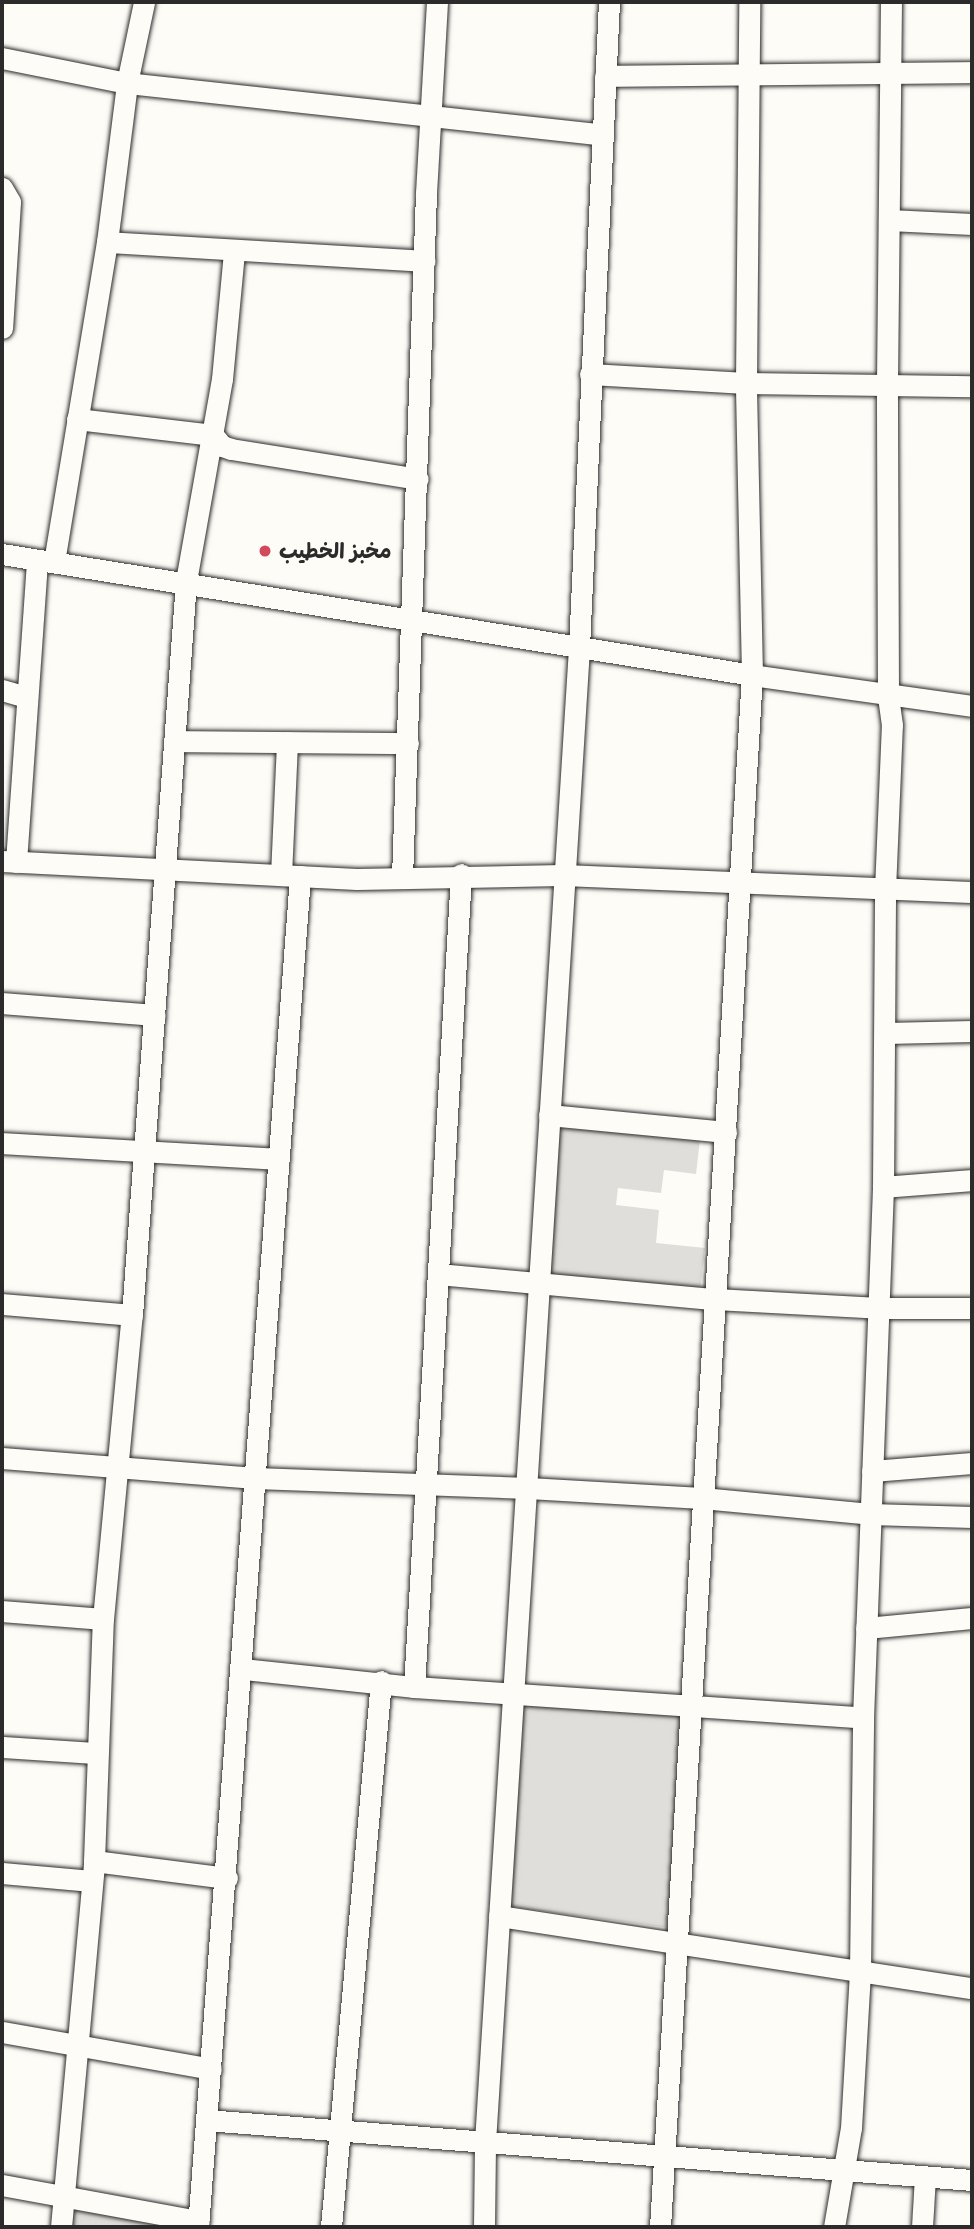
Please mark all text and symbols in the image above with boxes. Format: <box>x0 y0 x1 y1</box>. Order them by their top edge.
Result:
place label: مخبز الخطيب <box>279 538 391 564</box>
marker: مخبز الخطيب <box>257 543 273 559</box>

